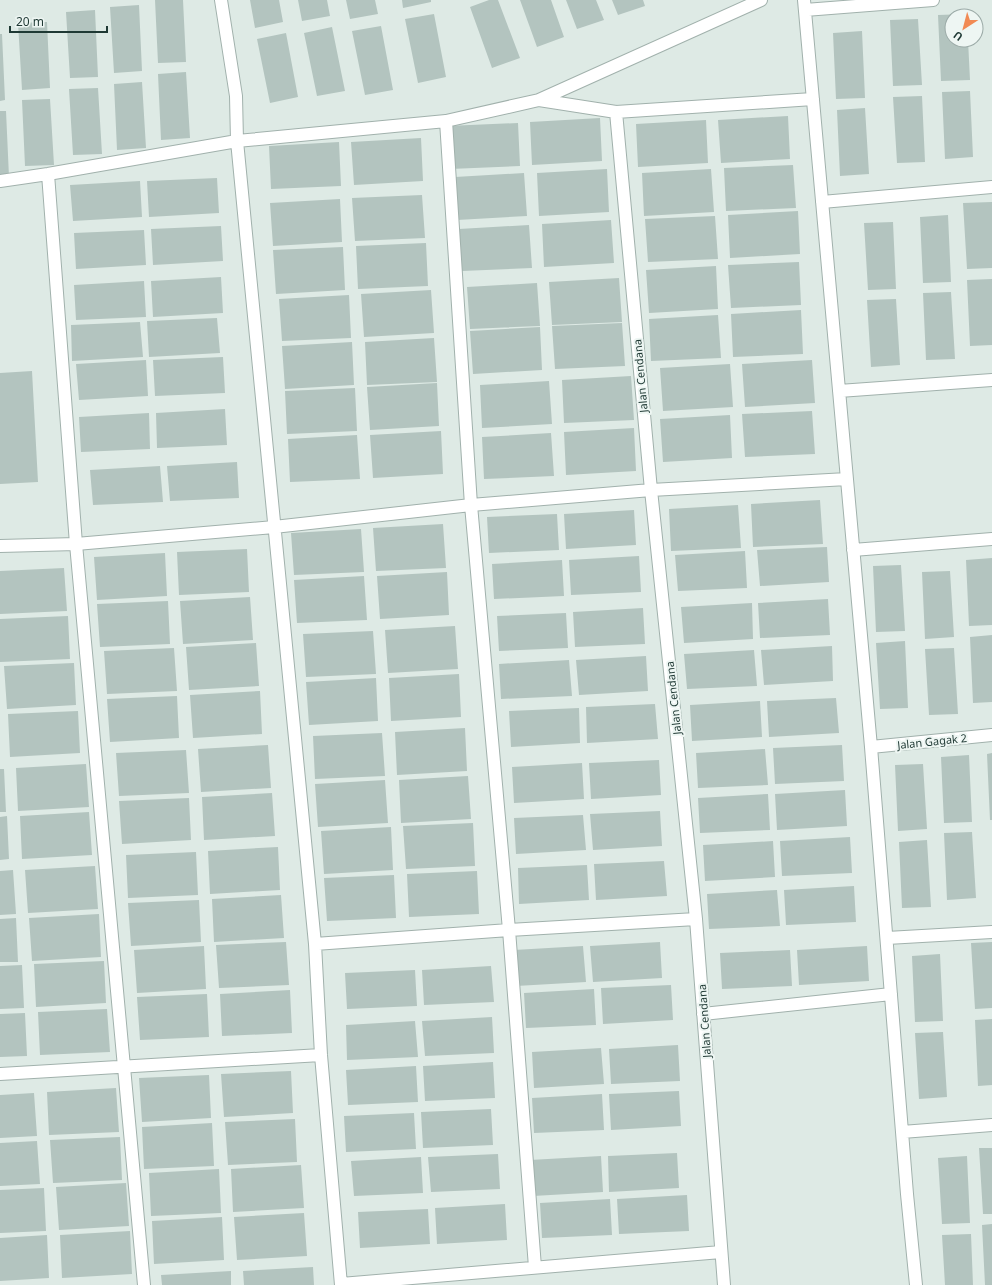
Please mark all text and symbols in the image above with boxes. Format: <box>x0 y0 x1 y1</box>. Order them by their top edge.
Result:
scale bar <box>10 8 107 34</box>
north arrow <box>944 8 984 48</box>
text: 20 m <box>16 13 44 30</box>
text: U <box>950 28 966 45</box>
street label: Jalan Cendana <box>629 339 651 414</box>
street label: Jalan Cendana <box>662 661 684 736</box>
street label: Jalan Gagak 2 <box>895 730 968 752</box>
street label: Jalan Cendana <box>694 984 714 1059</box>

